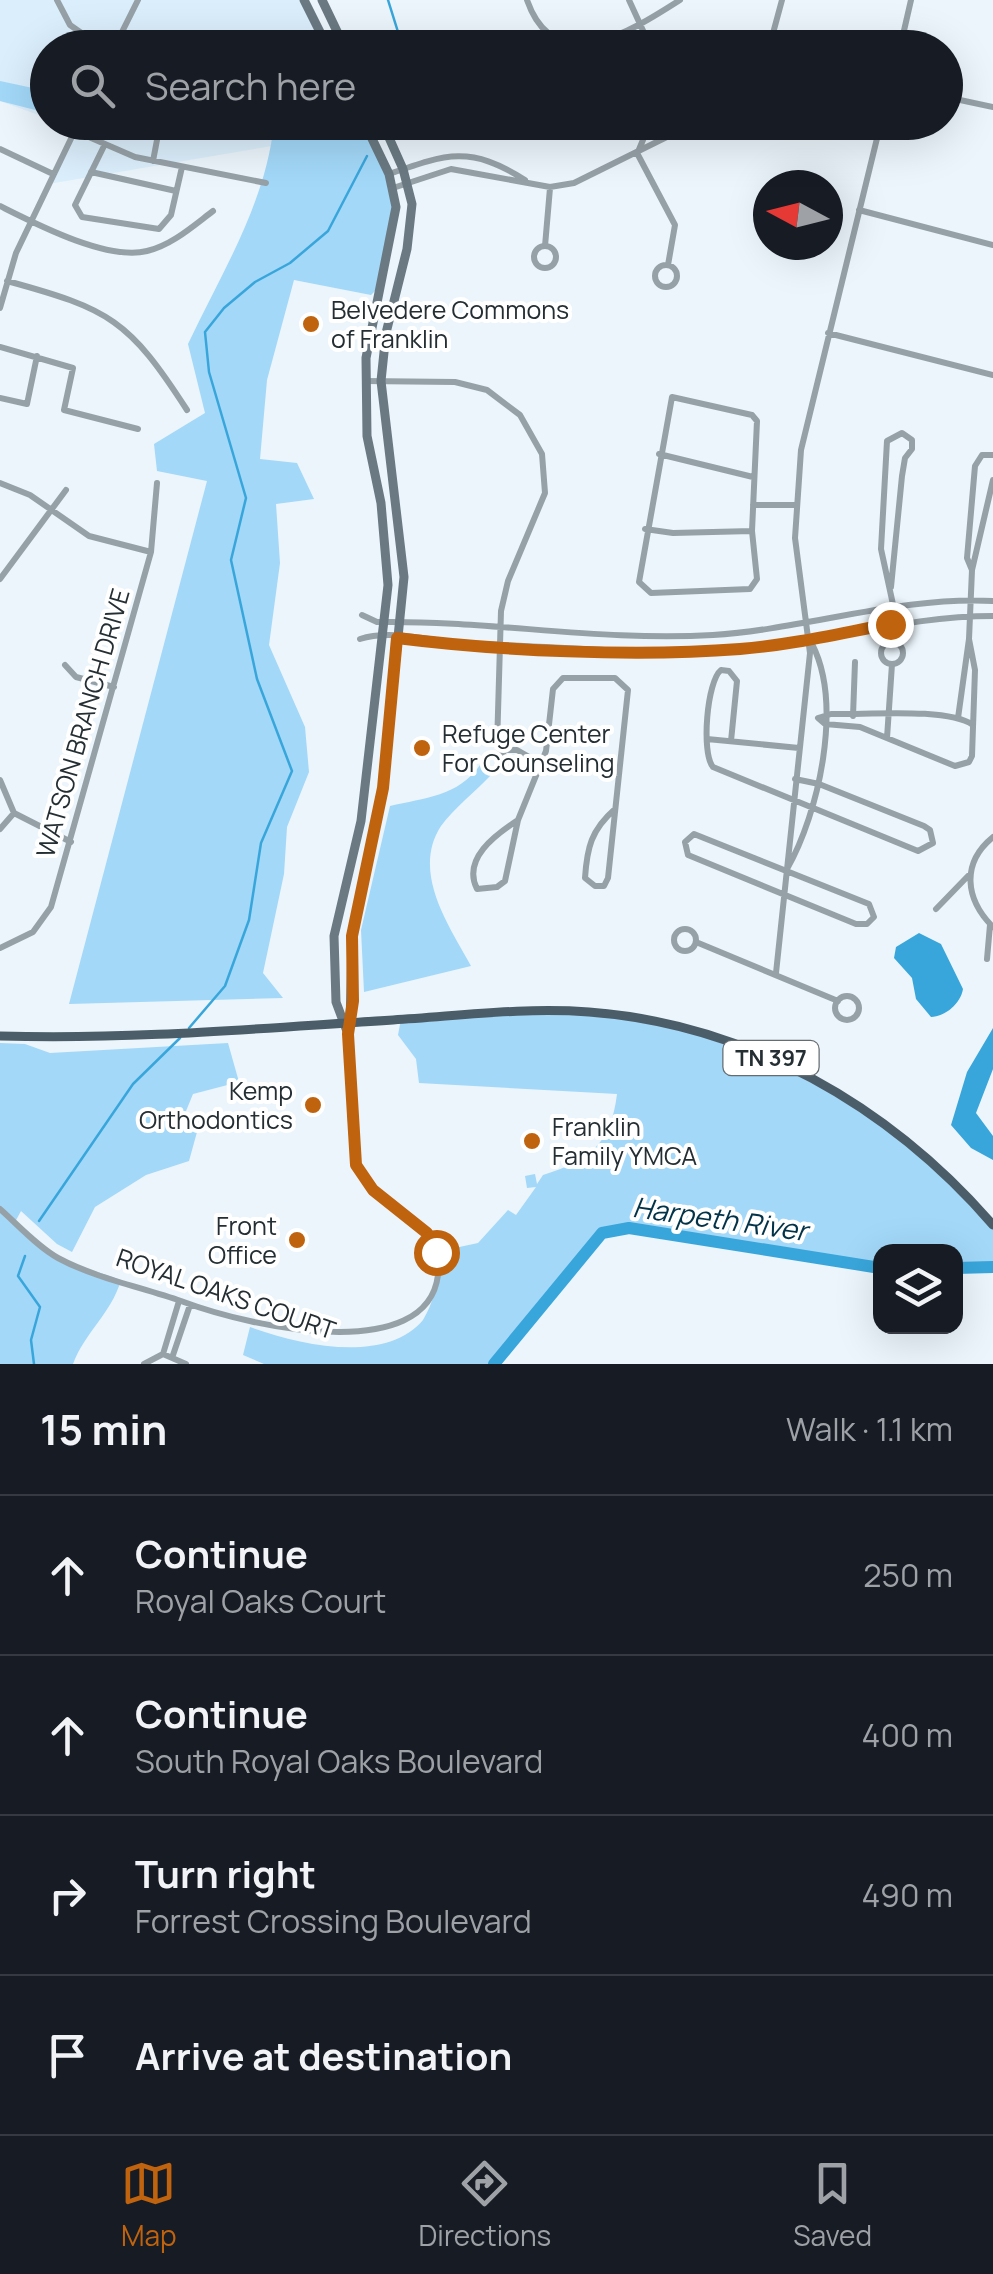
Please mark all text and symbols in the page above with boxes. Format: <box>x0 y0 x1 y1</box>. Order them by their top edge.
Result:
search box <box>30 30 963 140</box>
icon: search <box>65 58 120 113</box>
text: Search here <box>145 59 356 111</box>
north arrow <box>753 170 843 260</box>
place label: Belvedere Commons of Franklin <box>331 292 569 356</box>
marker: Belvedere Commons of Franklin <box>300 313 322 335</box>
street label: WATSON BRANCH DRIVE <box>27 584 138 861</box>
route end <box>868 602 914 648</box>
place label: Refuge Center For Counseling <box>442 716 614 780</box>
marker: Refuge Center For Counseling <box>411 737 433 759</box>
road number: TN 397 <box>724 1041 818 1075</box>
place label: Kemp Orthodontics <box>139 1073 293 1137</box>
marker: Kemp Orthodontics <box>302 1094 324 1116</box>
place label: Franklin Family YMCA <box>552 1109 697 1173</box>
marker: Franklin Family YMCA <box>521 1130 543 1152</box>
water label: Harpeth River <box>631 1187 814 1250</box>
place label: Front Office <box>208 1208 277 1272</box>
marker: Front Office <box>286 1229 308 1251</box>
route start <box>414 1230 460 1276</box>
street label: ROYAL OAKS COURT <box>112 1240 341 1347</box>
map controls <box>873 1244 963 1334</box>
button: layers <box>873 1244 963 1334</box>
text: 15 min <box>40 1400 167 1458</box>
text: Walk · 1.1 km <box>786 1407 953 1451</box>
text: Continue <box>135 1527 308 1579</box>
icon: ahead <box>40 1548 95 1603</box>
text: 250 m <box>863 1553 953 1597</box>
text: Royal Oaks Court <box>135 1579 386 1623</box>
text: Continue <box>135 1687 308 1739</box>
icon: ahead <box>40 1708 95 1763</box>
text: 400 m <box>862 1713 953 1757</box>
text: South Royal Oaks Boulevard <box>135 1739 543 1783</box>
text: Turn right <box>135 1847 316 1899</box>
icon: right <box>40 1868 95 1923</box>
text: 490 m <box>862 1873 953 1917</box>
text: Forrest Crossing Boulevard <box>135 1899 532 1943</box>
icon: arrive <box>40 2028 95 2083</box>
text: Arrive at destination <box>135 2029 512 2081</box>
tab: Map <box>121 2156 177 2254</box>
tab: Directions <box>419 2156 551 2254</box>
tab: Saved <box>793 2156 872 2254</box>

